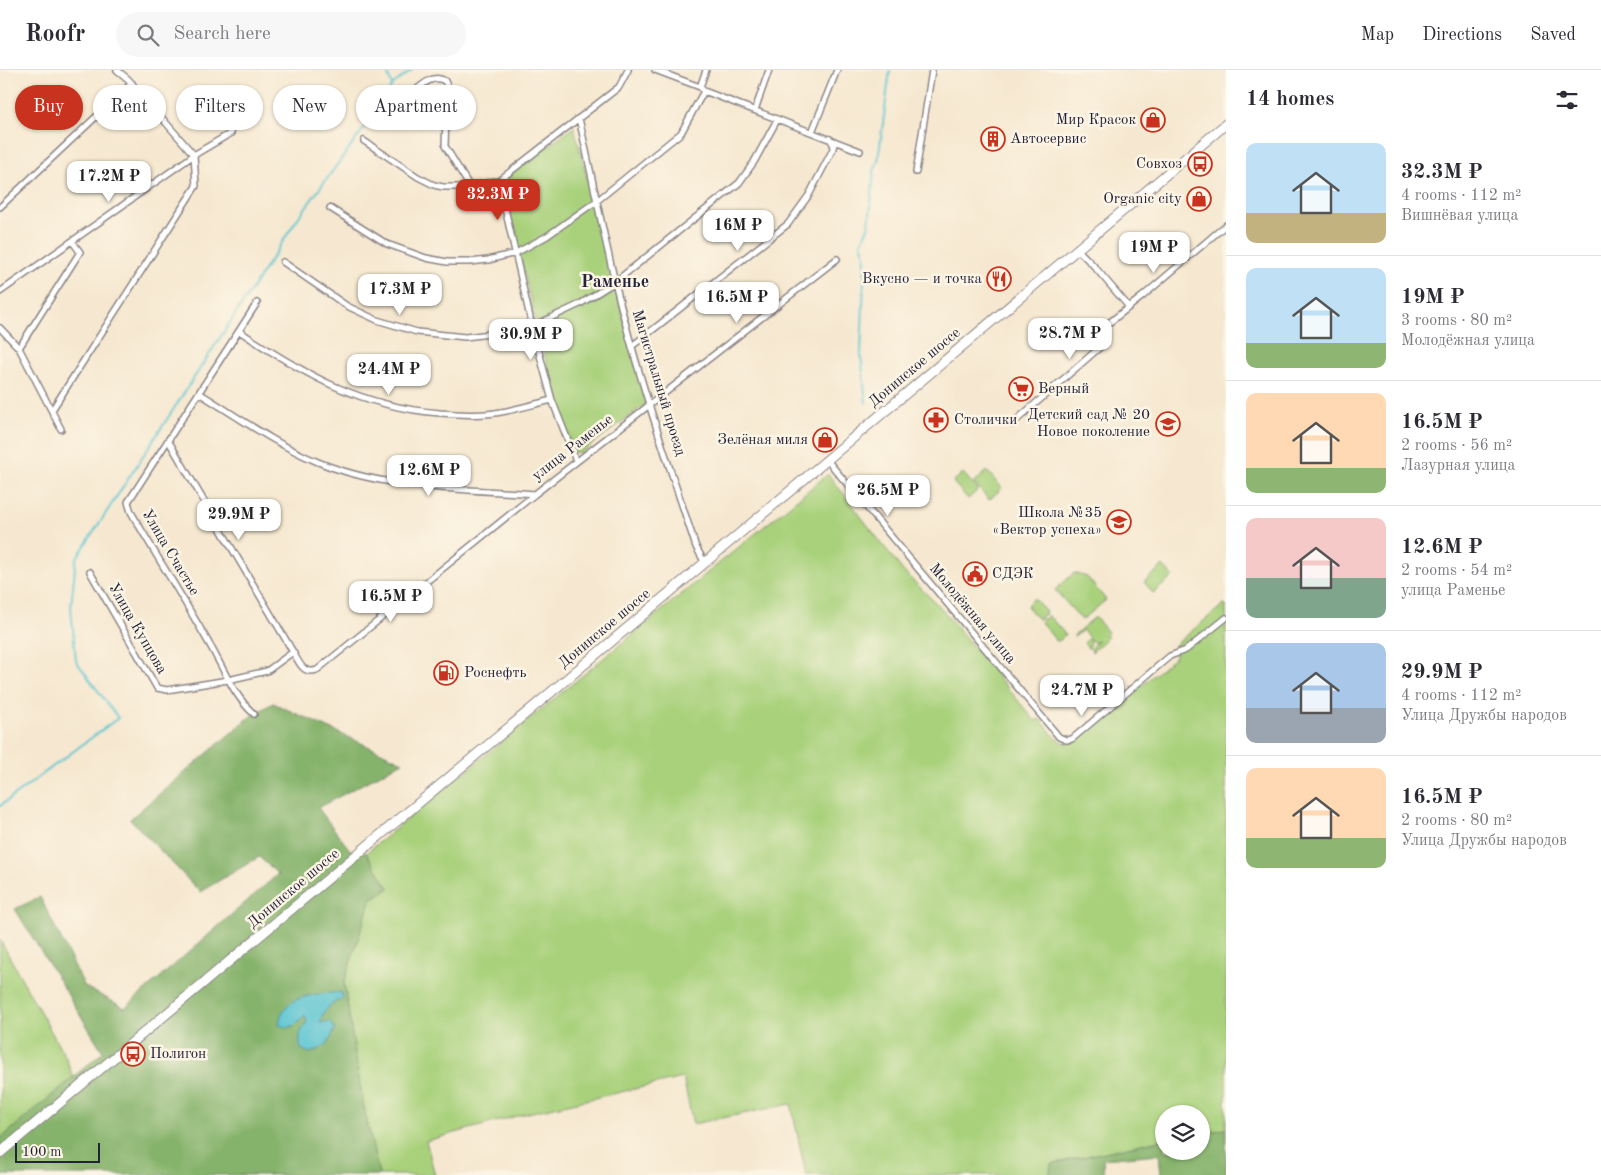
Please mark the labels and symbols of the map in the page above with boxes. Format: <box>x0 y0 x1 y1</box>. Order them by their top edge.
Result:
shop icon: Мир Красок <box>1140 107 1166 133</box>
place label: Мир Красок <box>1056 113 1136 128</box>
building icon: Автосервис <box>980 126 1006 152</box>
place label: Автосервис <box>1010 132 1087 147</box>
bus stop icon: Совхоз <box>1187 151 1213 177</box>
place label: Совхоз <box>1136 157 1182 172</box>
pin: 17.2M ₽ <box>63 160 155 203</box>
pin: 32.3M ₽ <box>452 178 544 221</box>
shop icon: Organic city <box>1186 186 1212 212</box>
place label: Organic city <box>1103 192 1182 207</box>
pin: 16M ₽ <box>703 210 773 252</box>
pin: 19M ₽ <box>1119 232 1189 274</box>
restaurant icon: Вкусно — и точка <box>986 266 1012 292</box>
place label: Вкусно — и точка <box>862 272 983 287</box>
district label: Раменье <box>581 273 649 291</box>
pin: 17.3M ₽ <box>354 274 446 316</box>
pin: 16.5M ₽ <box>691 282 783 324</box>
street label: Магистральный проезд <box>629 308 688 458</box>
pin: 30.9M ₽ <box>485 318 577 361</box>
pin: 28.7M ₽ <box>1024 318 1116 360</box>
street label: Донинское шоссе <box>866 325 964 411</box>
pin: 24.4M ₽ <box>343 354 435 396</box>
supermarket icon: Верный <box>1008 376 1034 402</box>
place label: Верный <box>1038 382 1089 397</box>
pharmacy icon: Столички <box>923 407 949 433</box>
place label: Детский сад № 20 Новое поколение <box>1027 408 1150 440</box>
school or university icon: Детский сад № 20 Новое поколение <box>1155 411 1181 437</box>
street label: улица Раменье <box>530 412 616 484</box>
place label: Столички <box>954 413 1017 428</box>
shop icon: Зелёная миля <box>812 427 838 453</box>
place label: Зелёная миля <box>718 433 808 448</box>
pin: 12.6M ₽ <box>383 454 475 497</box>
pin: 26.5M ₽ <box>842 474 934 517</box>
pin: 29.9M ₽ <box>193 498 285 541</box>
place label: Школа №35 «Вектор успеха» <box>992 506 1102 538</box>
street label: Улица Счастье <box>138 507 202 599</box>
school or university icon: Школа №35 «Вектор успеха» <box>1106 509 1132 535</box>
street label: Молодёжная улица <box>926 561 1018 667</box>
public building icon: СДЭК <box>962 561 988 587</box>
place label: СДЭК <box>992 567 1034 582</box>
pin: 16.5M ₽ <box>345 580 437 623</box>
street label: Улица Купцова <box>105 581 169 678</box>
street label: Донинское шоссе <box>556 586 654 672</box>
fuel station icon: Роснефть <box>433 660 459 686</box>
place label: Роснефть <box>464 666 527 681</box>
pin: 24.7M ₽ <box>1036 674 1128 717</box>
street label: Донинское шоссе <box>245 846 343 932</box>
bus stop icon: Полигон <box>120 1041 146 1067</box>
place label: Полигон <box>150 1047 206 1062</box>
scale bar <box>15 1140 100 1163</box>

